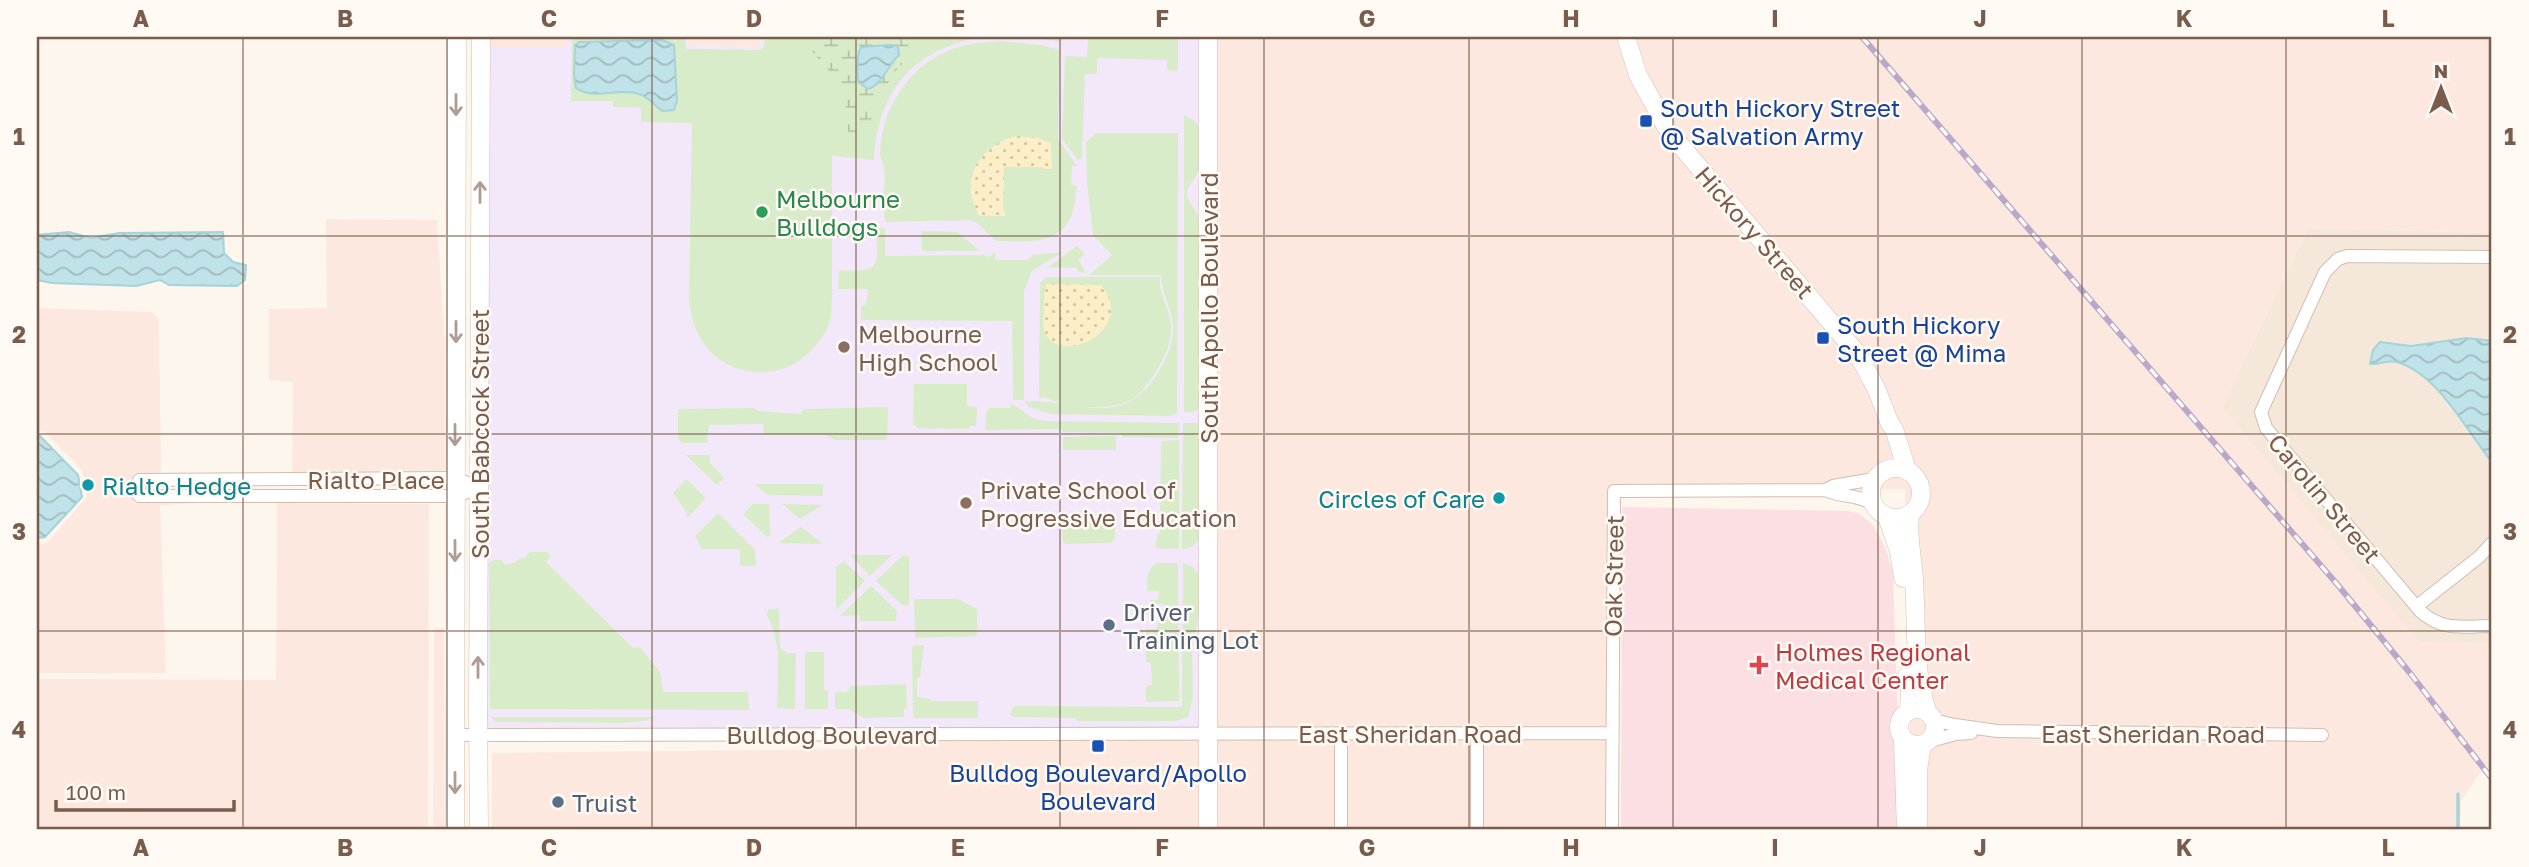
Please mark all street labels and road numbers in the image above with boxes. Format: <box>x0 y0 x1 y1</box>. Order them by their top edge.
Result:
street label: Hickory Street <box>1690 160 1820 304</box>
street label: South Apollo Boulevard <box>1194 172 1223 444</box>
street label: South Babcock Street <box>465 309 494 559</box>
street label: Carolin Street <box>2263 428 2387 568</box>
street label: Rialto Place <box>307 465 445 494</box>
street label: Oak Street <box>1597 515 1629 637</box>
street label: East Sheridan Road <box>1298 719 1522 748</box>
street label: East Sheridan Road <box>2041 719 2265 748</box>
street label: Bulldog Boulevard <box>726 720 938 749</box>

